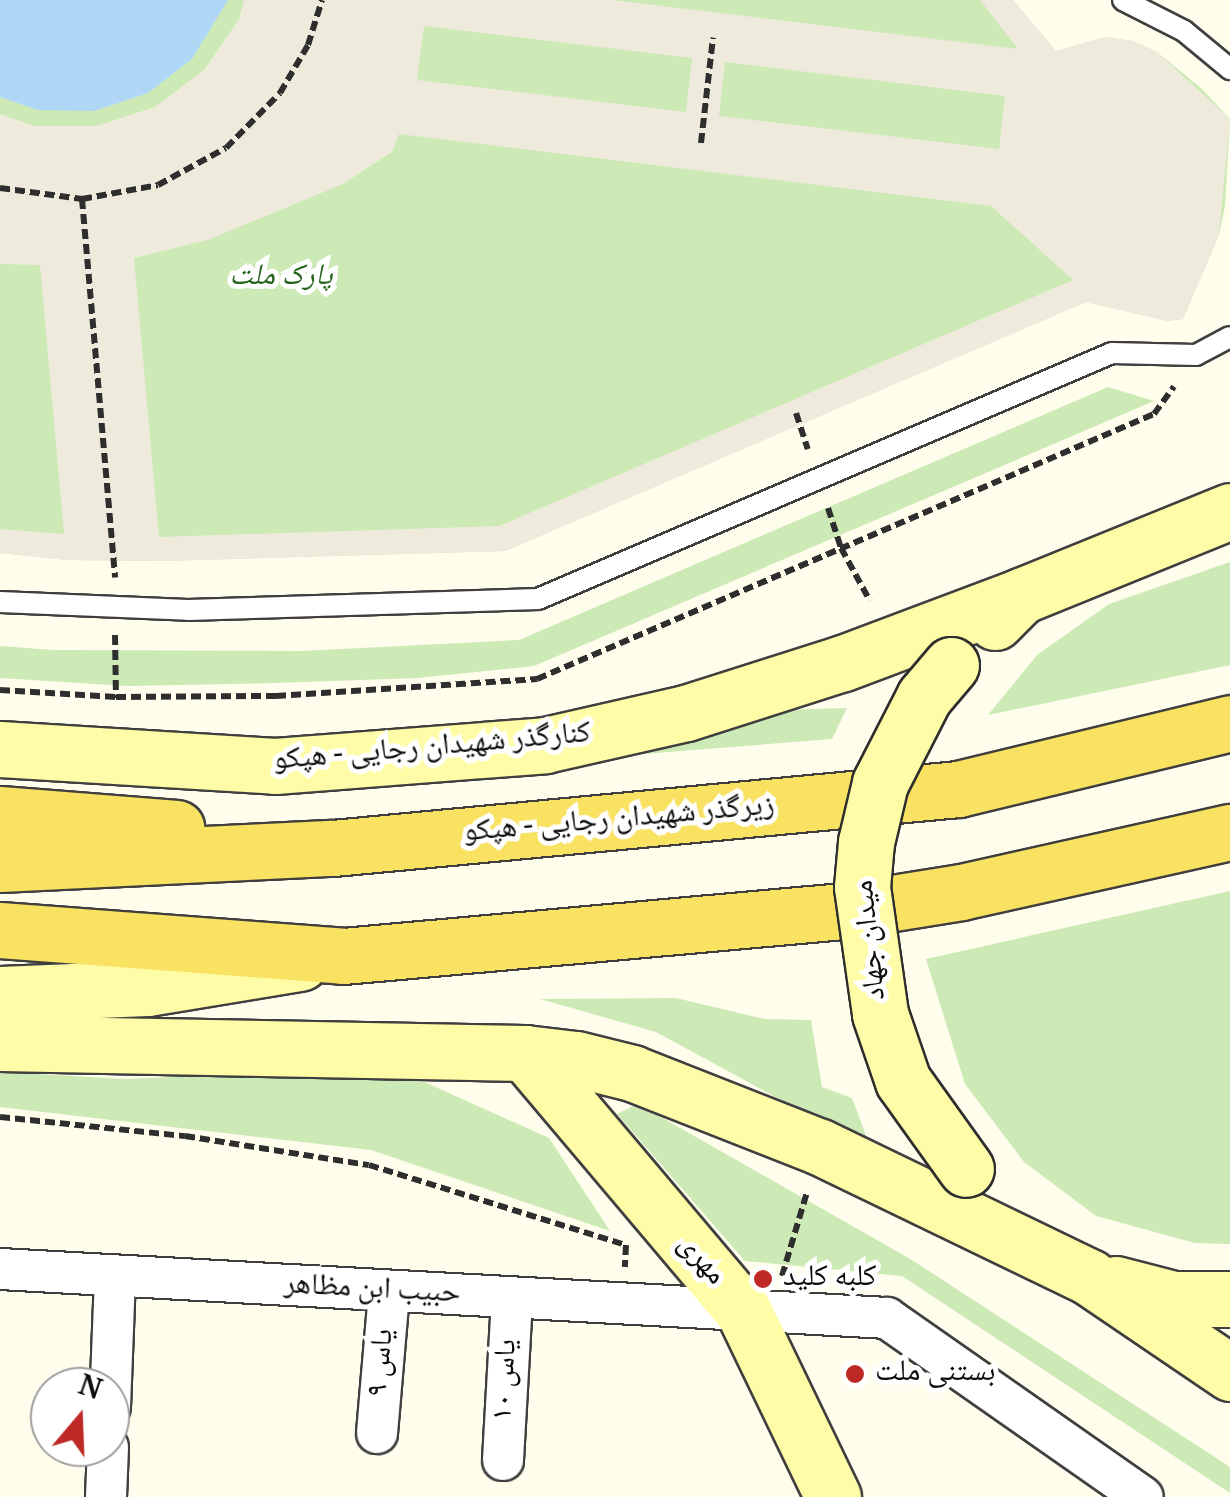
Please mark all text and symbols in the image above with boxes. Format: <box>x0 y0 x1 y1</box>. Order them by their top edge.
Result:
park label: پارک ملت <box>229 260 333 296</box>
street label: کنارگذر شهیدان رجایی - هپکو <box>272 717 592 781</box>
street label: زیرگذر شهیدان رجایی - هپکو <box>462 789 776 853</box>
street label: میدان جهاد <box>848 878 896 1002</box>
street label: مهری <box>668 1228 732 1294</box>
place label: کلبه کلید <box>783 1261 877 1297</box>
street label: حبیب ابن مظاهر <box>283 1268 461 1314</box>
marker: کلبه کلید <box>752 1268 774 1290</box>
street label: یاس ۹ <box>362 1327 404 1399</box>
street label: یاس ۱۰ <box>487 1338 527 1422</box>
place label: بستنی ملت <box>875 1356 995 1392</box>
marker: بستنی ملت <box>844 1363 866 1385</box>
text: N <box>71 1364 107 1417</box>
north arrow <box>30 1367 130 1467</box>

